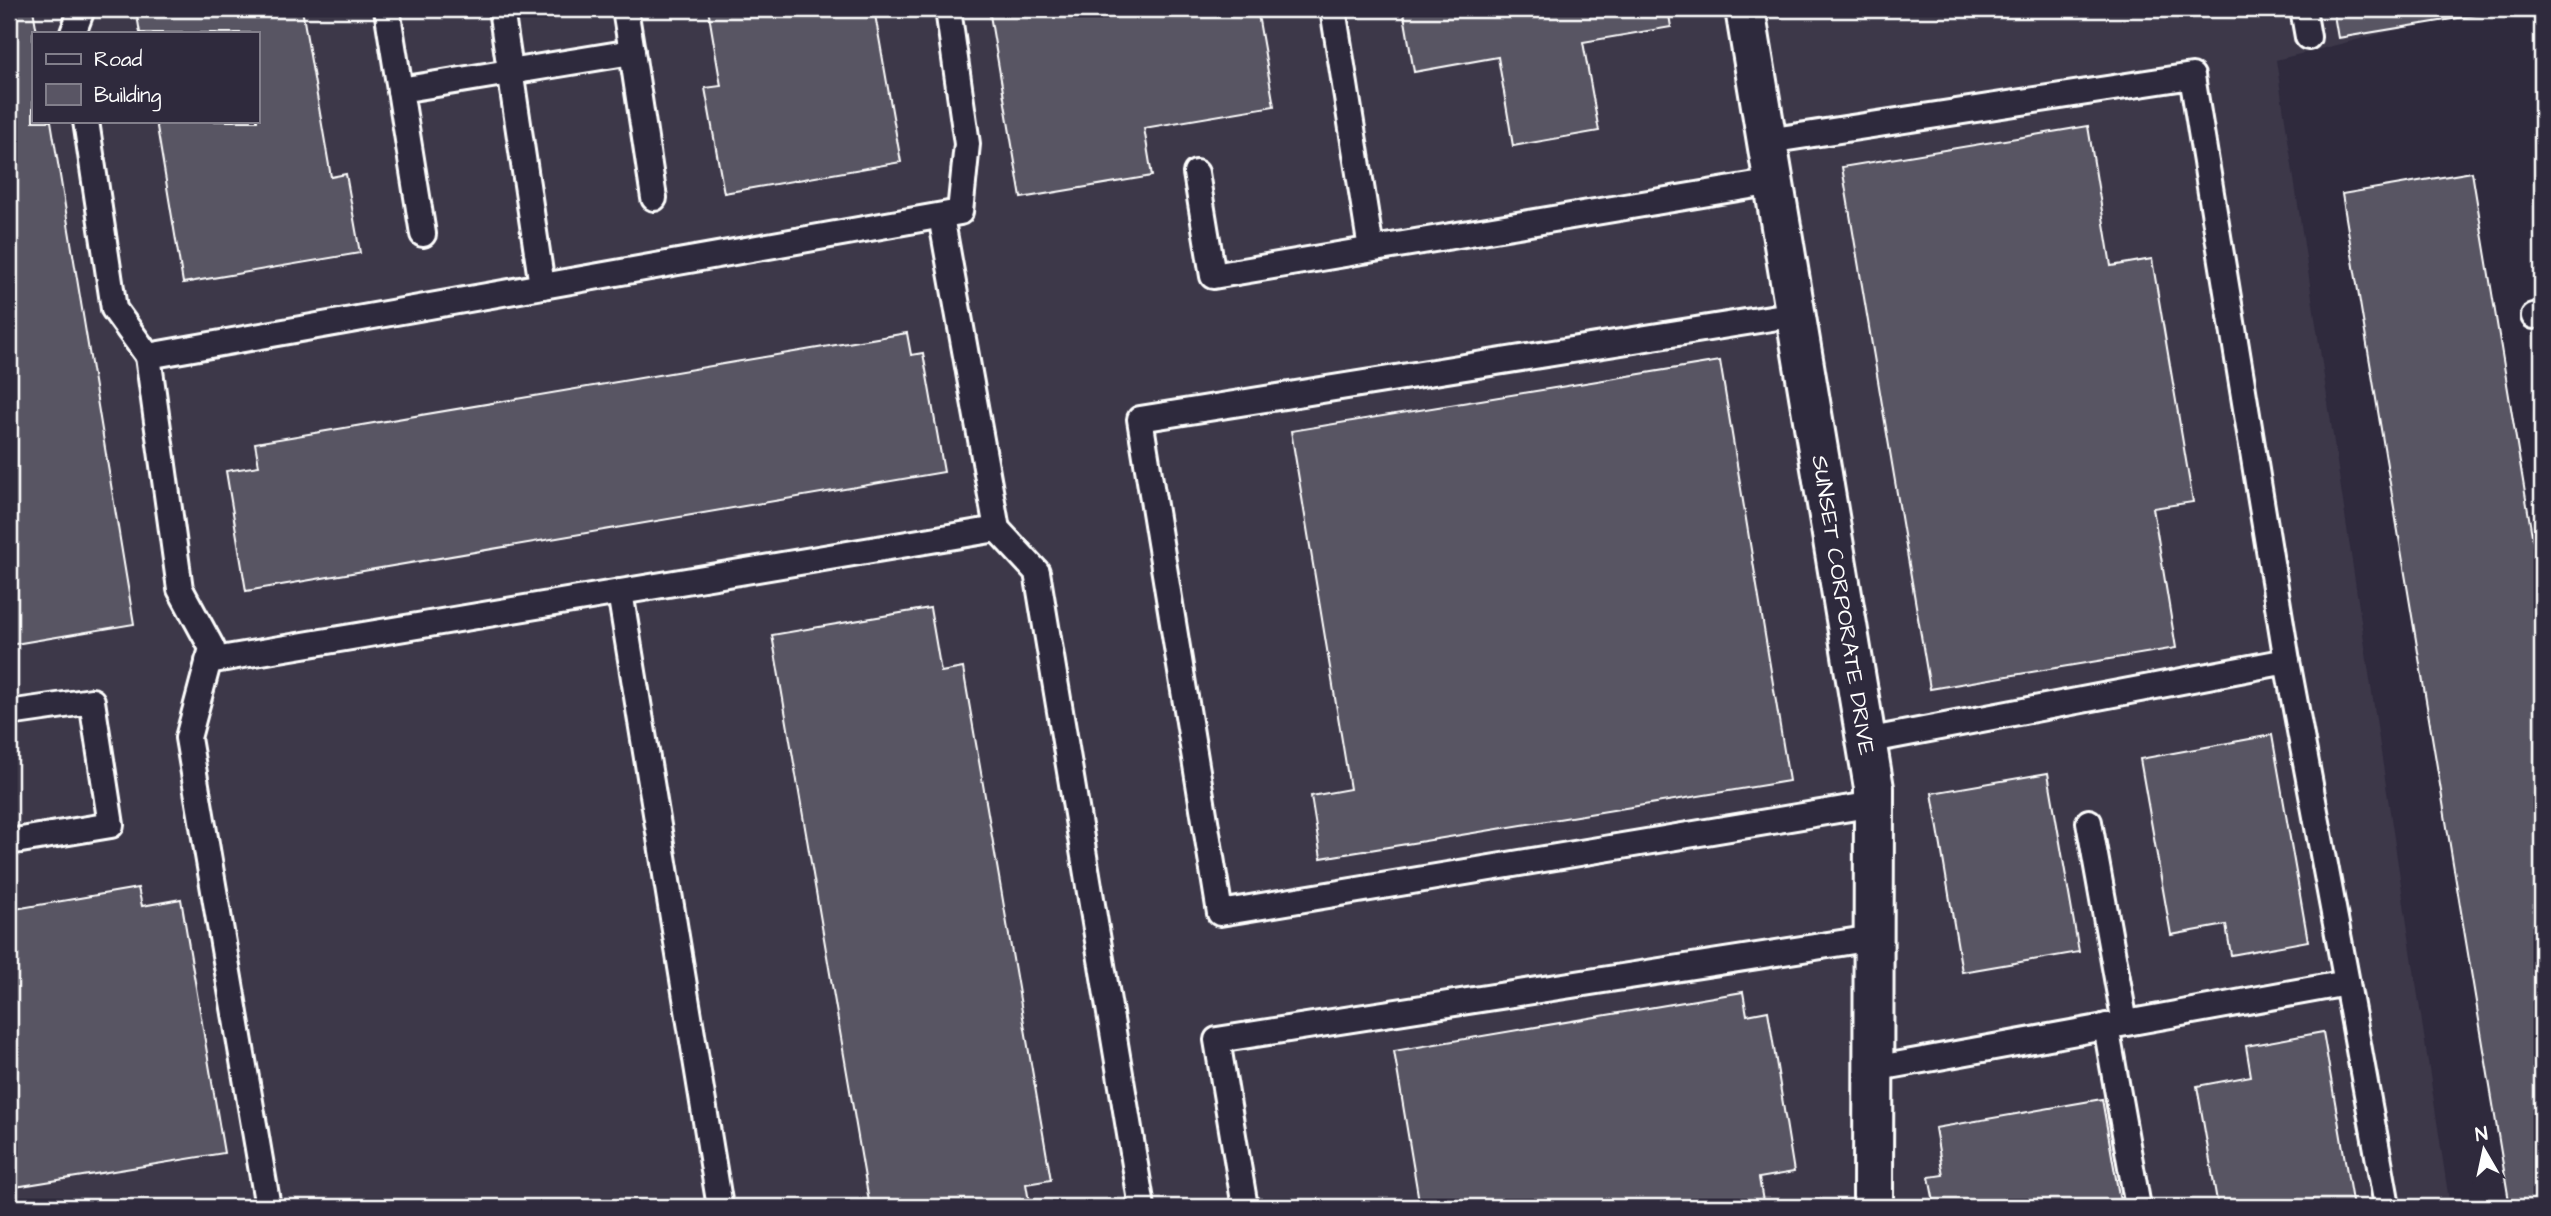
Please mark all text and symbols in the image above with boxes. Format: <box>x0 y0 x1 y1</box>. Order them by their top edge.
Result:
legend <box>32 32 259 122</box>
text: Road <box>94 45 142 74</box>
text: Building <box>94 81 162 112</box>
street label: SUNSET CORPORATE DRIVE <box>1803 453 1883 758</box>
north arrow <box>2450 1114 2520 1184</box>
text: N <box>2474 1120 2490 1149</box>

